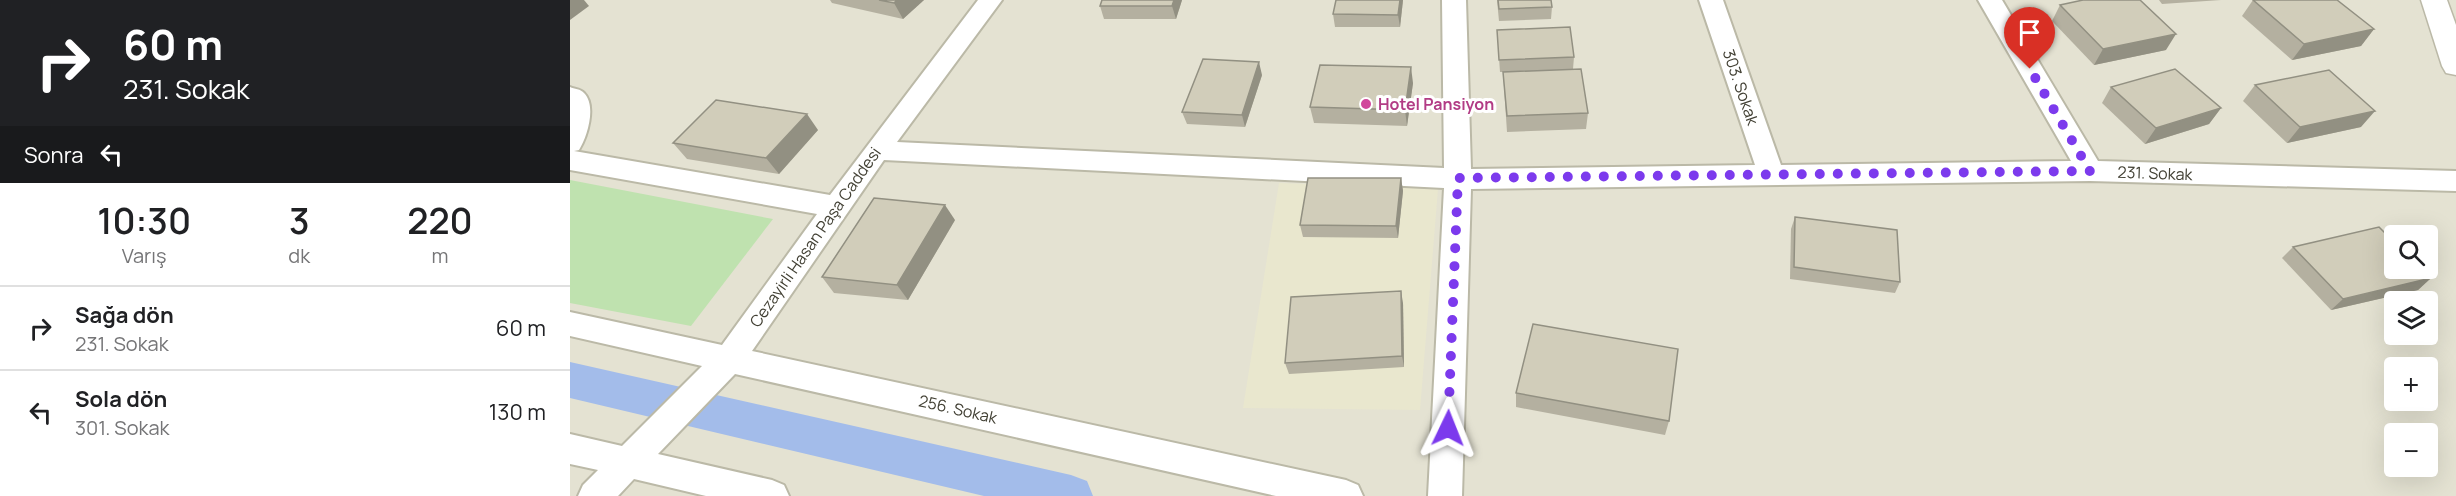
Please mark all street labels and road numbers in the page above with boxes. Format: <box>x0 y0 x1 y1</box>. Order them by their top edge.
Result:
street label: 303. Sokak <box>1718 46 1765 129</box>
street label: Cezayirli Hasan Paşa Caddesi <box>744 143 886 331</box>
street label: 231. Sokak <box>2117 161 2194 185</box>
street label: 256. Sokak <box>917 389 1000 429</box>

